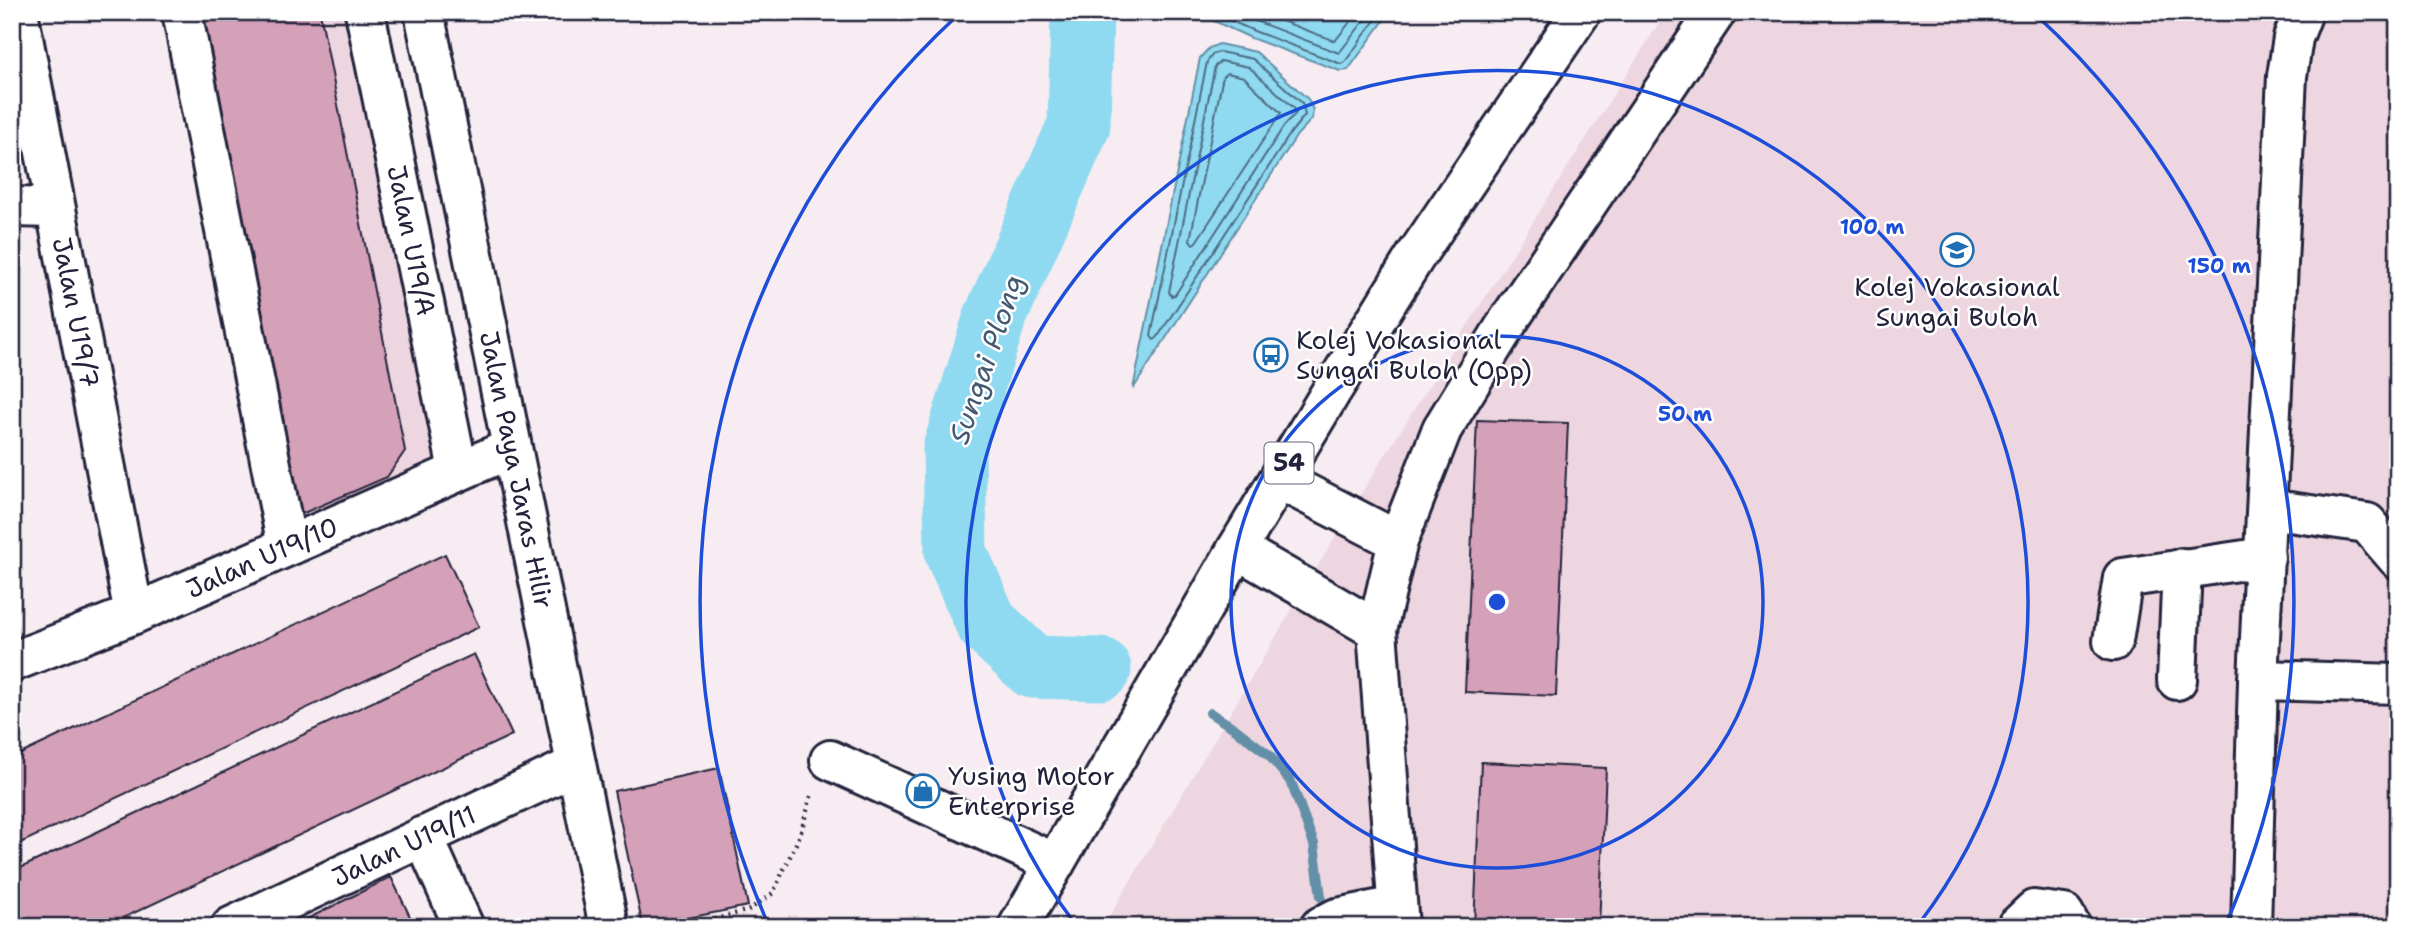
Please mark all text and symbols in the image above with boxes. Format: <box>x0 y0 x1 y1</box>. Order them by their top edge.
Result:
street label: Jalan U19/A <box>380 162 444 319</box>
text: 100 m <box>1840 213 1904 241</box>
school or university icon: Kolej Vokasional Sungai Buloh <box>1938 231 1976 269</box>
street label: Jalan U19/7 <box>45 234 108 391</box>
text: 150 m <box>2187 252 2251 280</box>
water label: Sungai Plong <box>939 269 1033 449</box>
place label: Kolej Vokasional Sungai Buloh <box>1854 269 2060 334</box>
place label: Kolej Vokasional Sungai Buloh (Opp) <box>1296 322 1532 387</box>
street label: Jalan Paya Jaras Hilir <box>472 328 562 611</box>
bus stop icon: Kolej Vokasional Sungai Buloh (Opp) <box>1252 336 1290 374</box>
text: 50 m <box>1658 400 1712 428</box>
road number: 54 <box>1264 442 1314 484</box>
street label: Jalan U19/10 <box>180 509 344 606</box>
centre of rings <box>1485 590 1509 614</box>
place label: Yusing Motor Enterprise <box>948 758 1115 823</box>
shop icon: Yusing Motor Enterprise <box>904 772 942 810</box>
street label: Jalan U19/11 <box>326 797 481 894</box>

